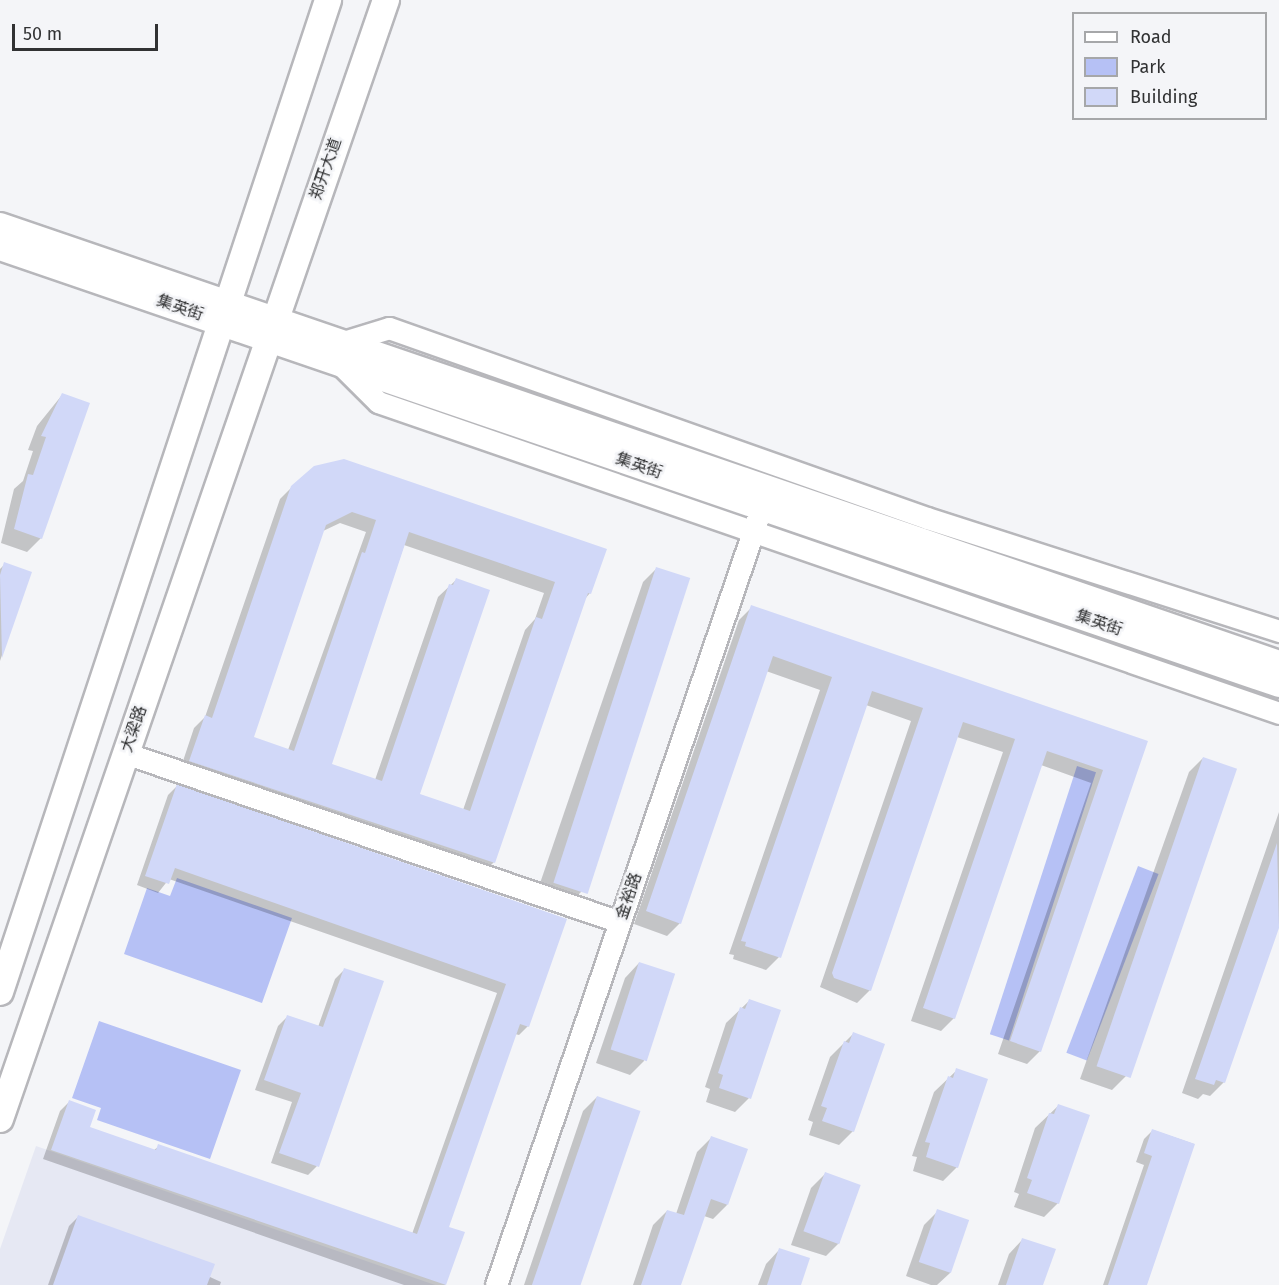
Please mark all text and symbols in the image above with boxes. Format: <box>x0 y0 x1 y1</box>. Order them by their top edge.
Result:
scale bar <box>15 12 160 50</box>
legend <box>1072 12 1267 120</box>
text: 50 m <box>23 23 62 45</box>
text: Road <box>1130 26 1172 48</box>
text: Park <box>1130 56 1165 78</box>
text: Building <box>1130 86 1197 108</box>
street label: 郑开大道 <box>307 136 345 202</box>
street label: 集英街 <box>154 291 206 325</box>
street label: 集英街 <box>613 449 665 483</box>
street label: 集英街 <box>1073 606 1125 640</box>
street label: 大梁路 <box>117 703 151 755</box>
street label: 金裕路 <box>612 870 646 922</box>

